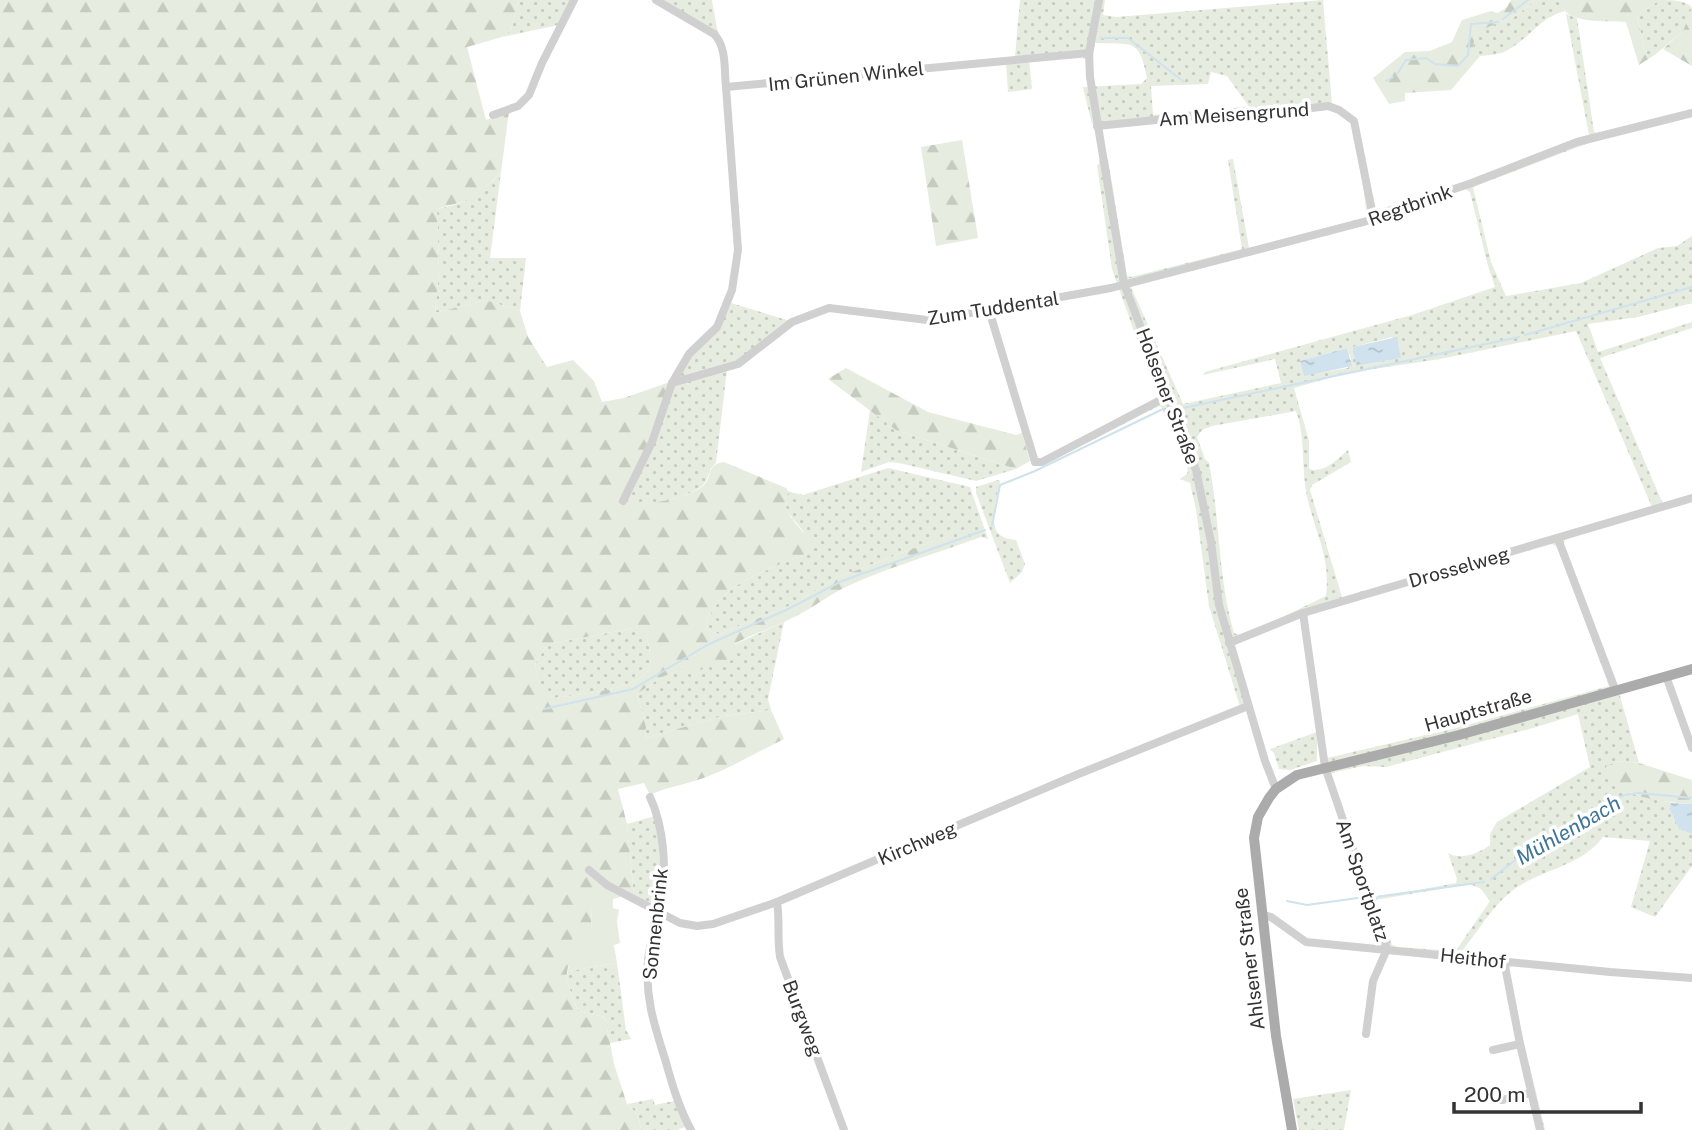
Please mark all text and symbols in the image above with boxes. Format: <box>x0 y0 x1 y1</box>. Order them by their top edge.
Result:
street label: Im Grünen Winkel <box>767 57 925 95</box>
street label: Am Meisengrund <box>1158 98 1310 130</box>
street label: Regtbrink <box>1365 180 1455 230</box>
street label: Zum Tuddental <box>926 287 1060 329</box>
street label: Holsener Straße <box>1132 325 1204 467</box>
street label: Drosselweg <box>1406 542 1512 592</box>
street label: Hauptstraße <box>1422 684 1534 736</box>
water label: Mühlenbach <box>1511 790 1625 870</box>
street label: Am Sportplatz <box>1332 816 1394 944</box>
street label: Kirchweg <box>874 817 960 869</box>
street label: Sonnenbrink <box>638 867 672 981</box>
street label: Ahlsener Straße <box>1229 887 1269 1031</box>
street label: Heithof <box>1439 944 1507 972</box>
street label: Burgweg <box>778 977 828 1059</box>
scale bar <box>1454 1070 1641 1114</box>
text: 200 m <box>1464 1082 1525 1107</box>

